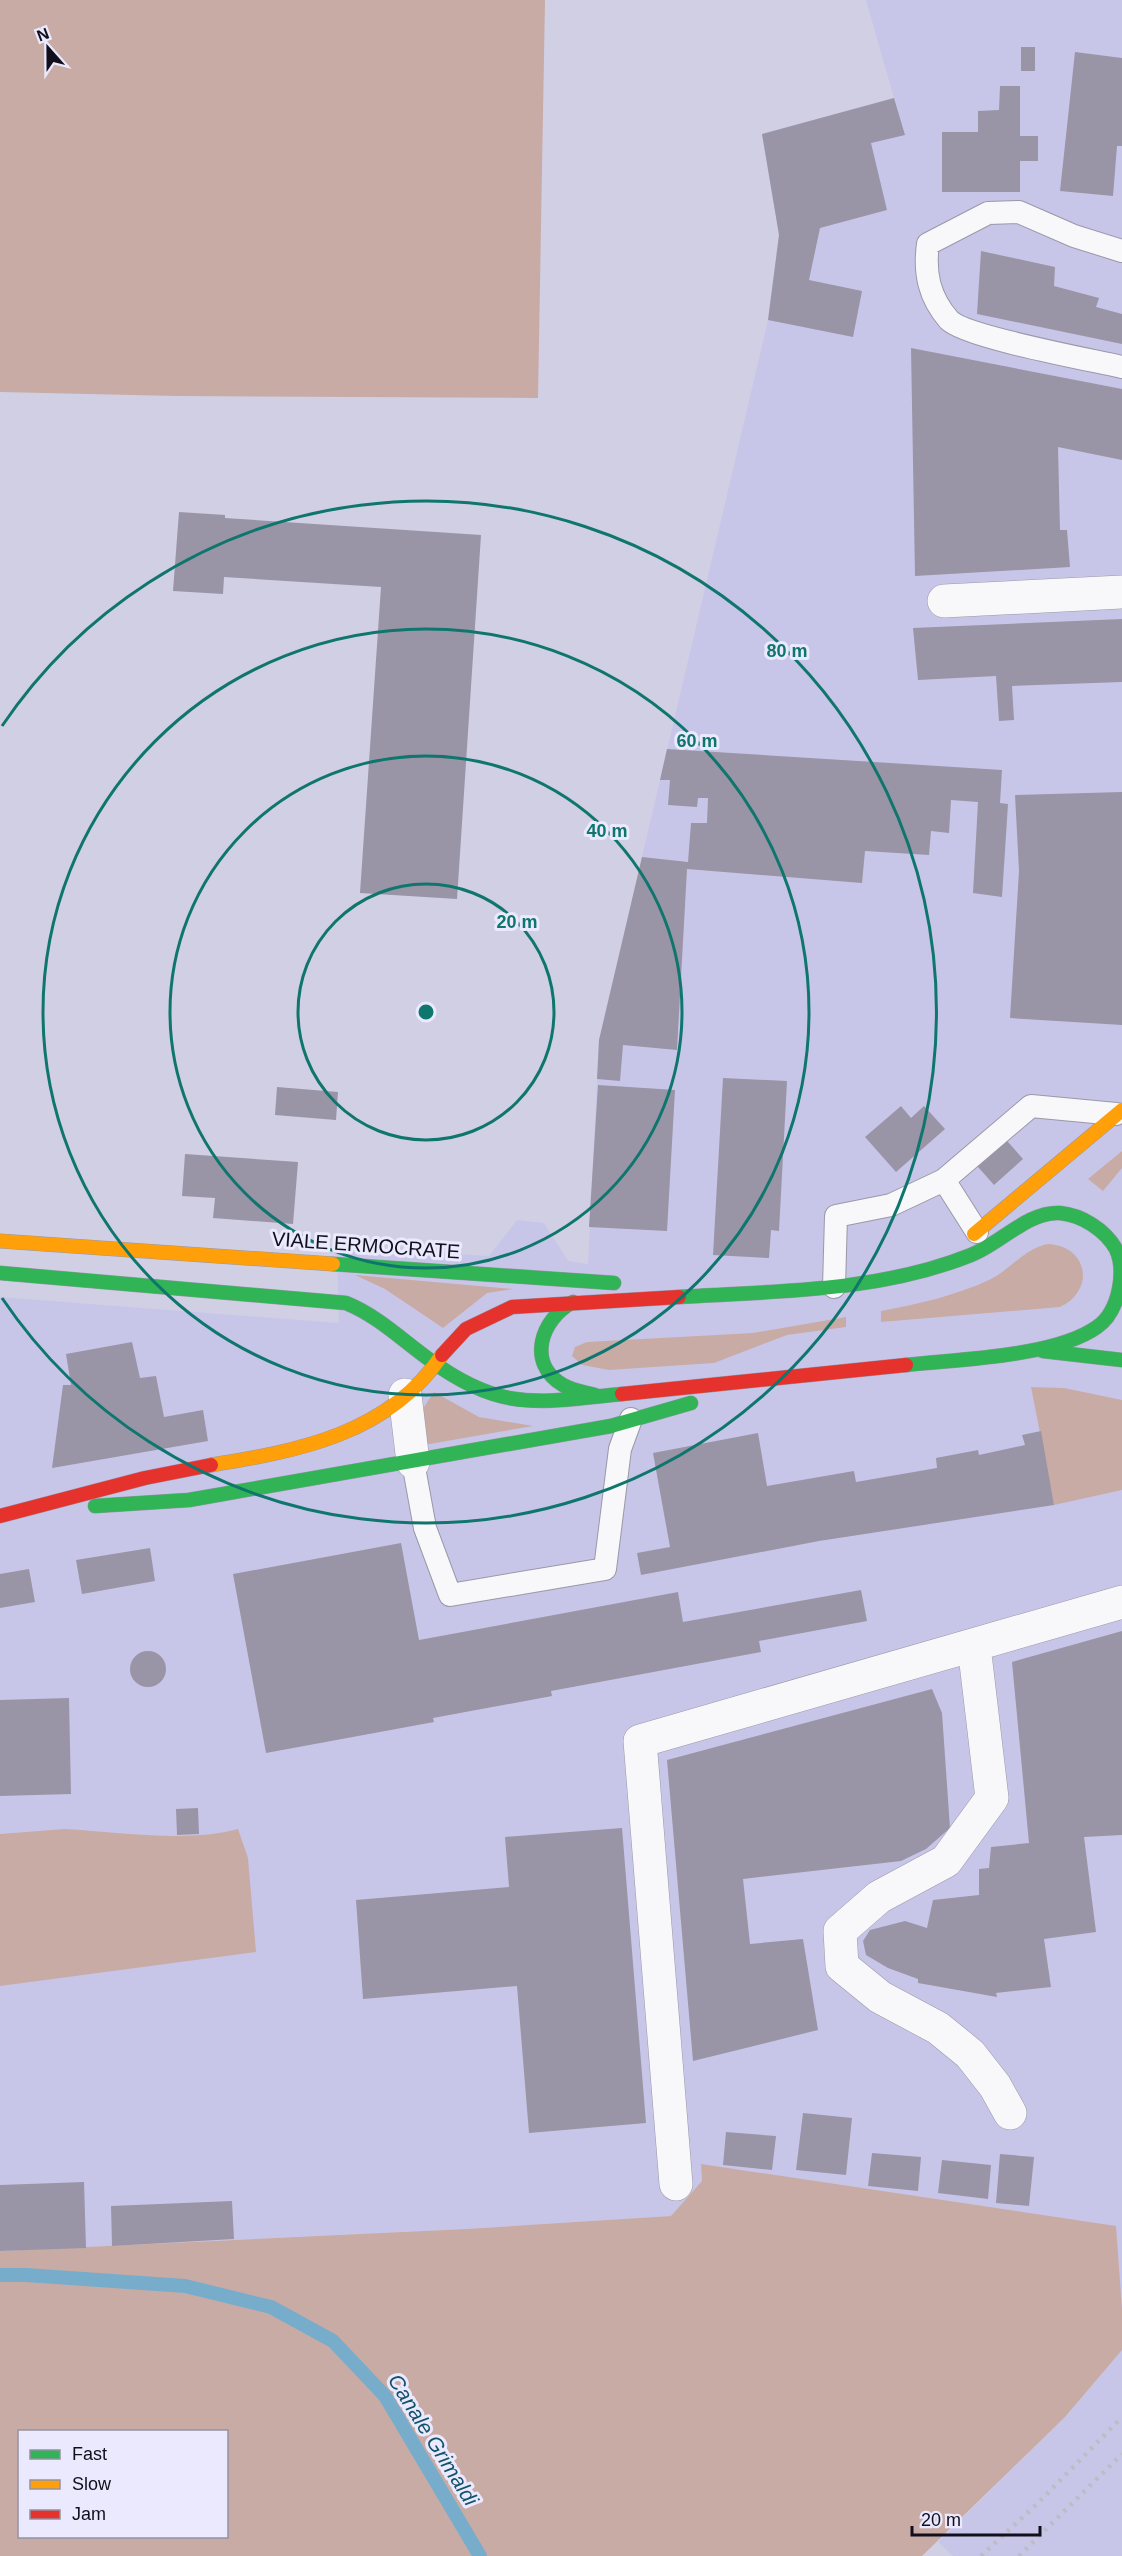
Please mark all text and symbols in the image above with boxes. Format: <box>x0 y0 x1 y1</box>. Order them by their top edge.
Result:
north arrow <box>18 18 78 78</box>
text: N <box>34 24 51 44</box>
text: 80 m <box>766 641 808 661</box>
text: 60 m <box>676 731 718 751</box>
text: 40 m <box>586 821 628 841</box>
text: 20 m <box>496 912 538 932</box>
centre of rings <box>416 1002 436 1022</box>
street label: VIALE ERMOCRATE <box>271 1227 461 1263</box>
water label: Canale Grimaldi <box>384 2370 484 2511</box>
legend <box>18 2430 228 2538</box>
text: Fast <box>72 2444 107 2464</box>
text: Slow <box>72 2474 112 2494</box>
scale bar <box>912 2499 1040 2537</box>
text: Jam <box>72 2504 106 2524</box>
text: 20 m <box>921 2510 961 2530</box>

